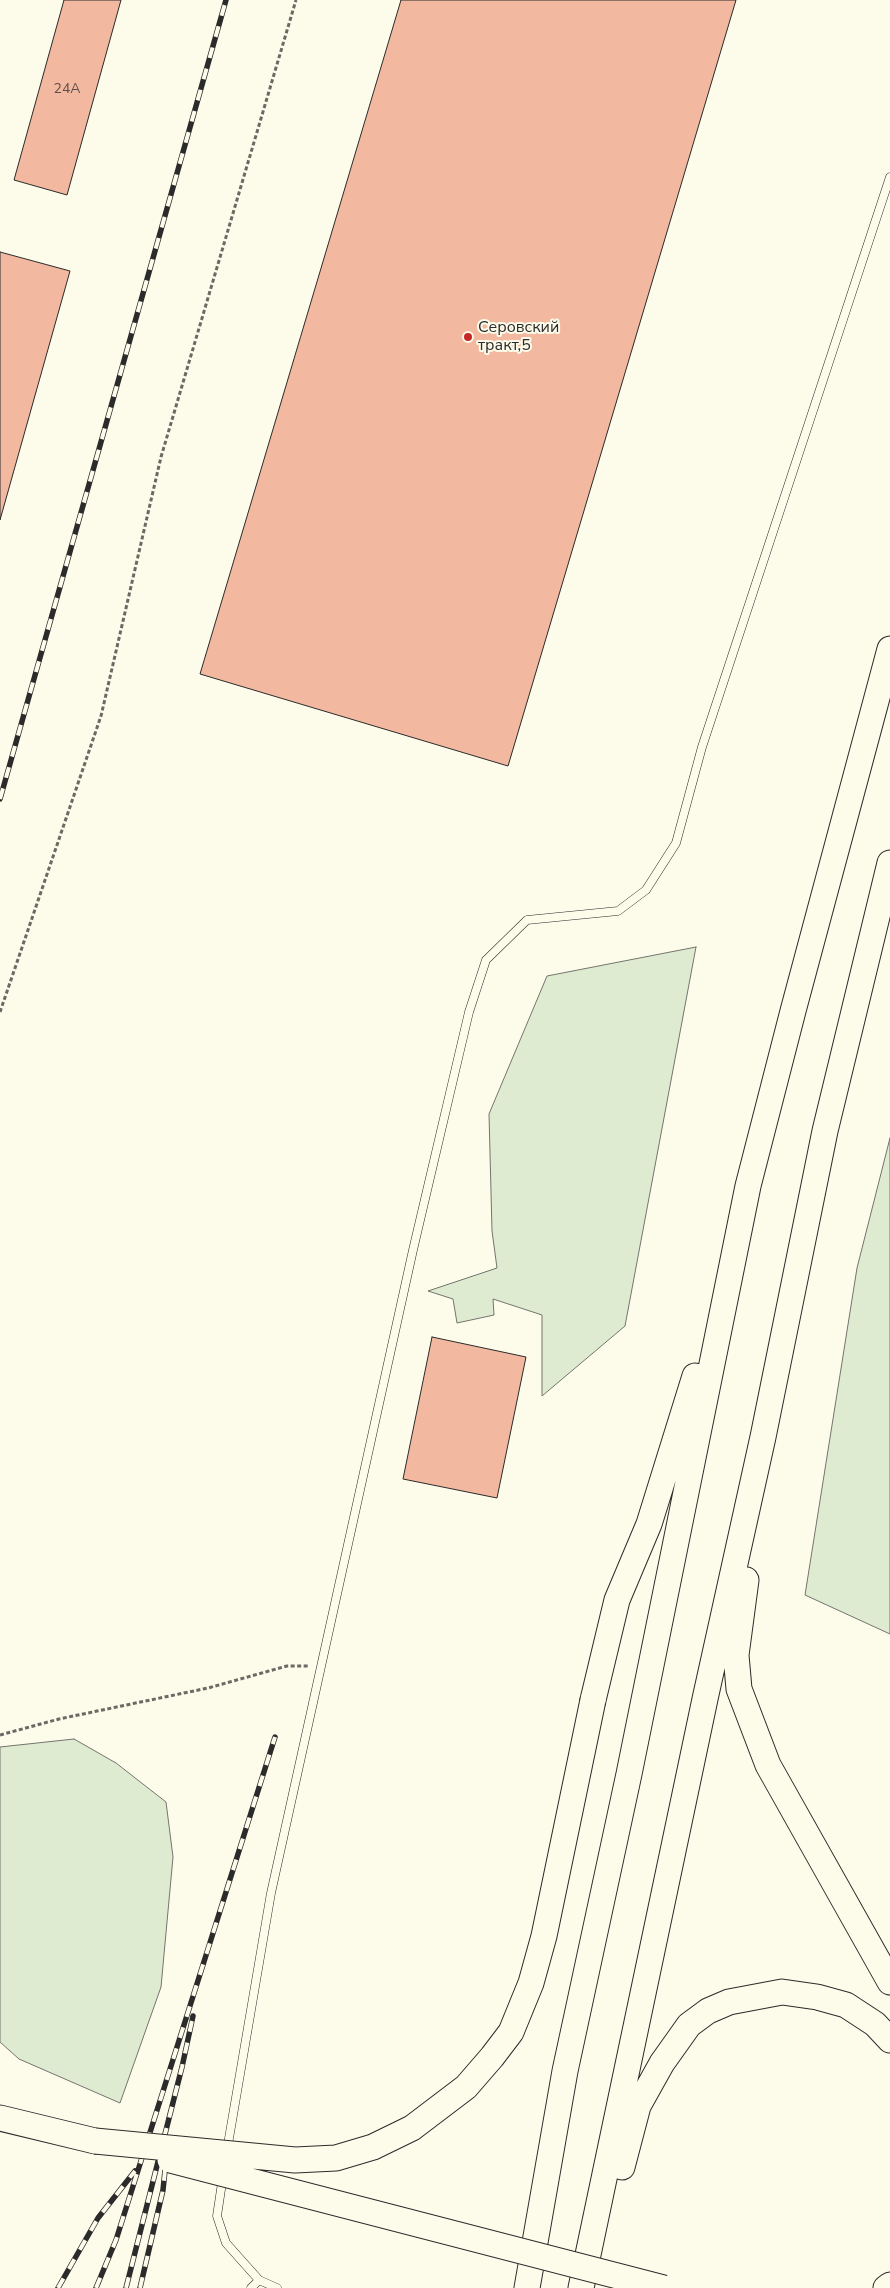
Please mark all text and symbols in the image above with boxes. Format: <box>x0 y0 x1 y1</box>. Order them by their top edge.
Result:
house number: 24А <box>53 82 81 98</box>
place label: Серовский тракт,5 <box>478 318 559 356</box>
marker: Серовский тракт,5 <box>462 331 474 343</box>

